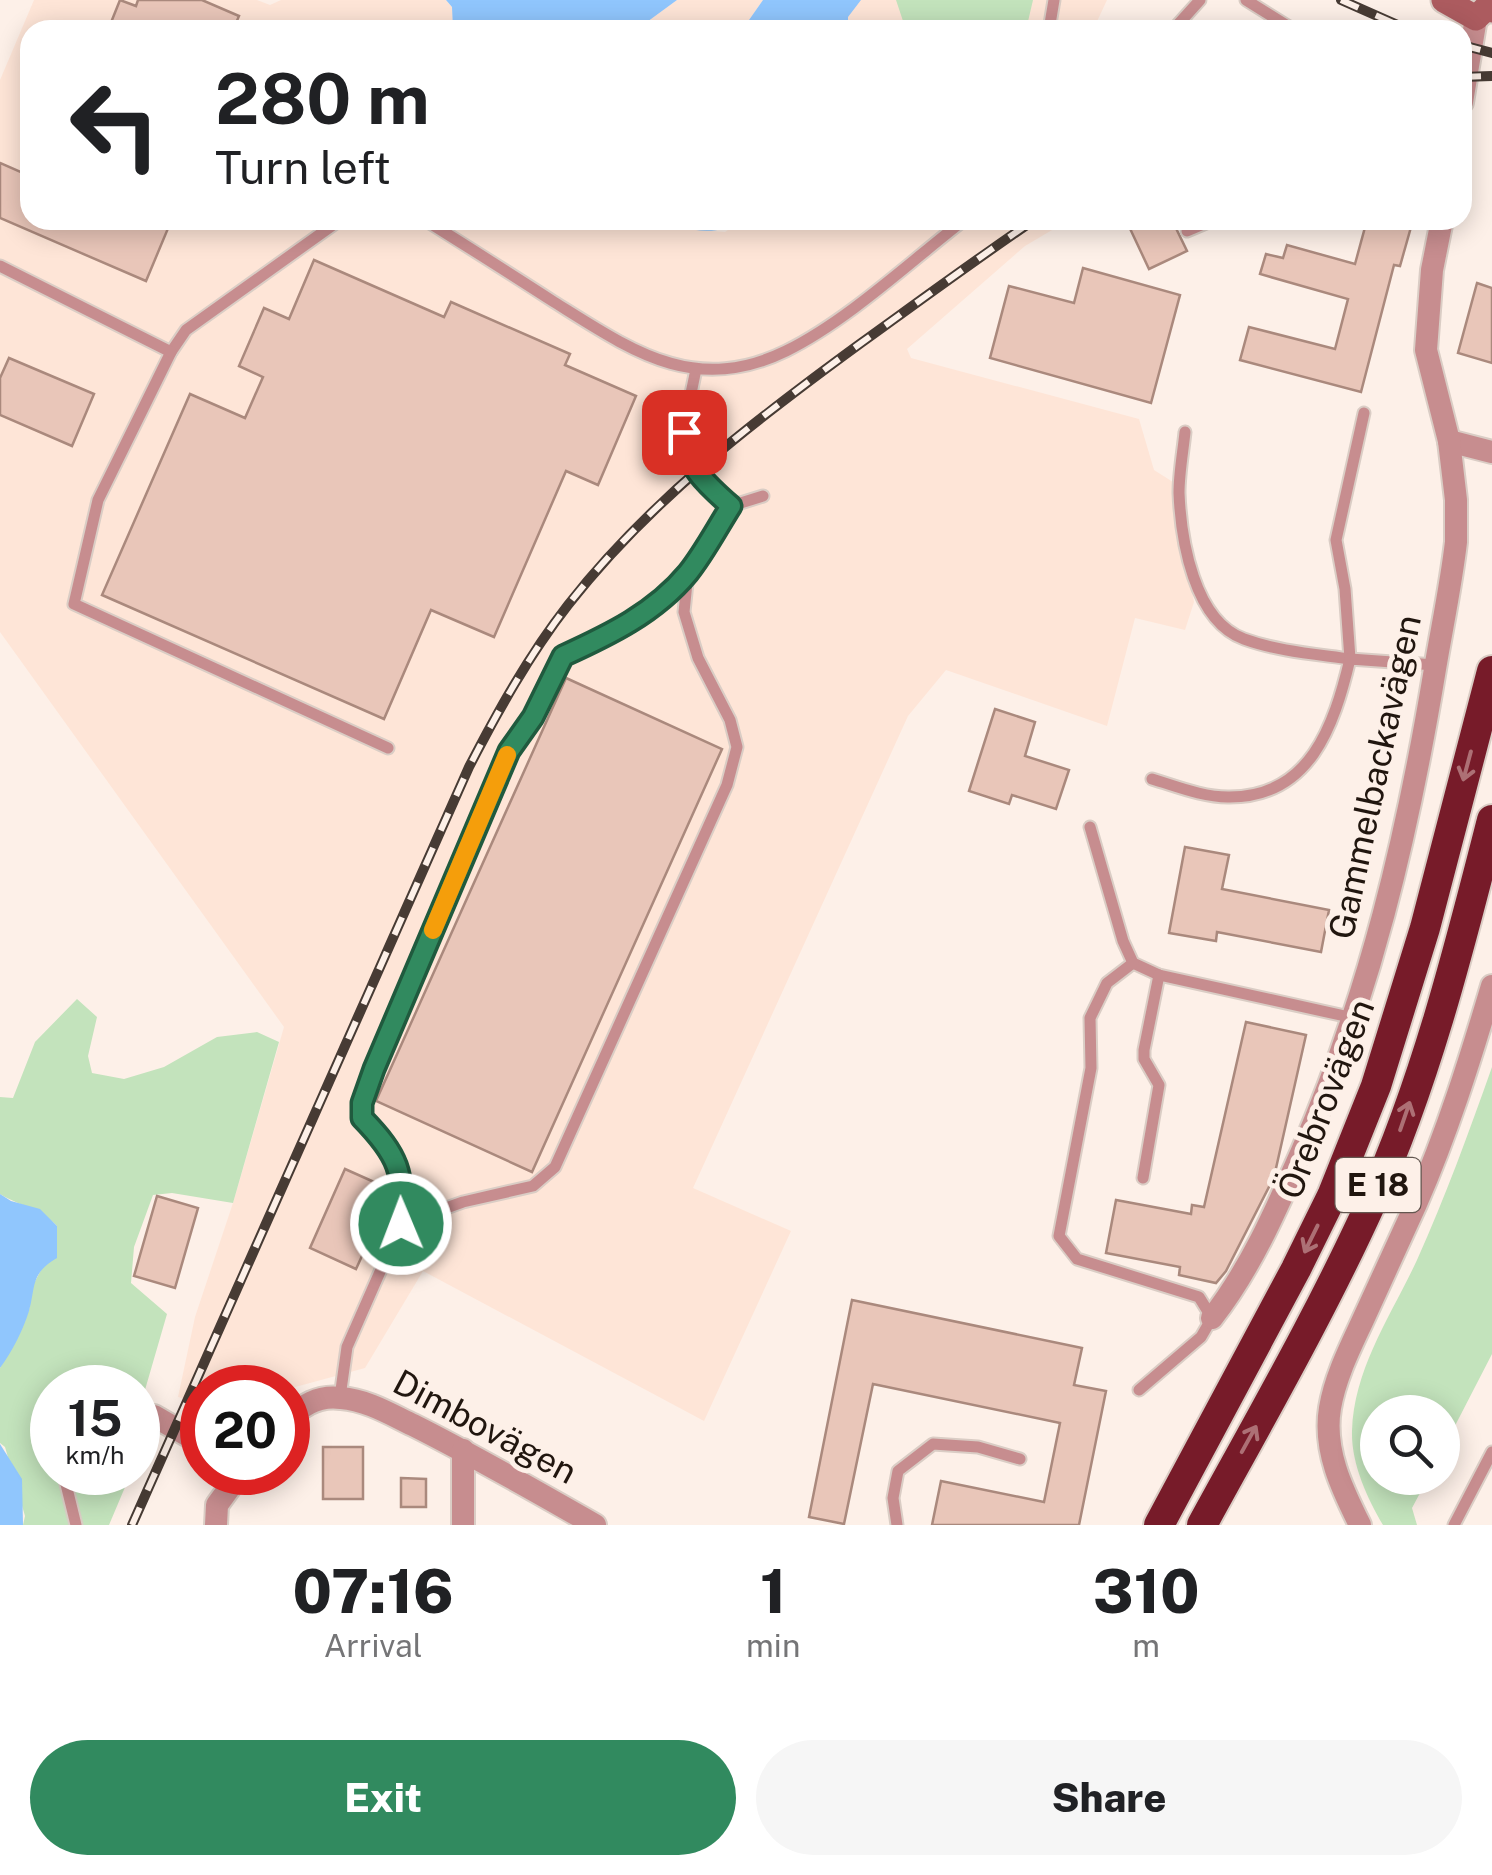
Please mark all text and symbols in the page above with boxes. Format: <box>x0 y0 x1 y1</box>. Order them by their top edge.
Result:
text: 280 m <box>215 57 430 140</box>
icon: left <box>50 60 180 190</box>
text: Turn left <box>215 141 391 194</box>
pin <box>642 390 727 475</box>
icon: arrive <box>657 405 712 460</box>
street label: Gammelbackavägen <box>1320 611 1429 943</box>
one-way arrow <box>1457 750 1476 781</box>
street label: Örebrovägen <box>1268 993 1382 1204</box>
one-way arrow <box>1397 1101 1415 1132</box>
road number: E 18 <box>1336 1158 1420 1212</box>
position arrow <box>349 1172 453 1276</box>
one-way arrow <box>1300 1224 1319 1254</box>
street label: Dimbovägen <box>387 1361 584 1492</box>
speed limit sign: 20 <box>180 1365 310 1495</box>
text: 15 <box>67 1388 123 1447</box>
map controls <box>1360 1395 1460 1495</box>
button: search <box>1360 1395 1460 1495</box>
one-way arrow <box>1239 1425 1259 1455</box>
text: km/h <box>66 1440 124 1470</box>
text: 07:16 <box>292 1556 454 1627</box>
text: 1 <box>760 1556 786 1627</box>
text: 310 <box>1093 1556 1200 1627</box>
text: Arrival <box>324 1627 422 1664</box>
text: min <box>746 1627 800 1664</box>
text: m <box>1132 1627 1160 1664</box>
button: Exit <box>30 1740 736 1855</box>
button: Share <box>756 1740 1462 1855</box>

